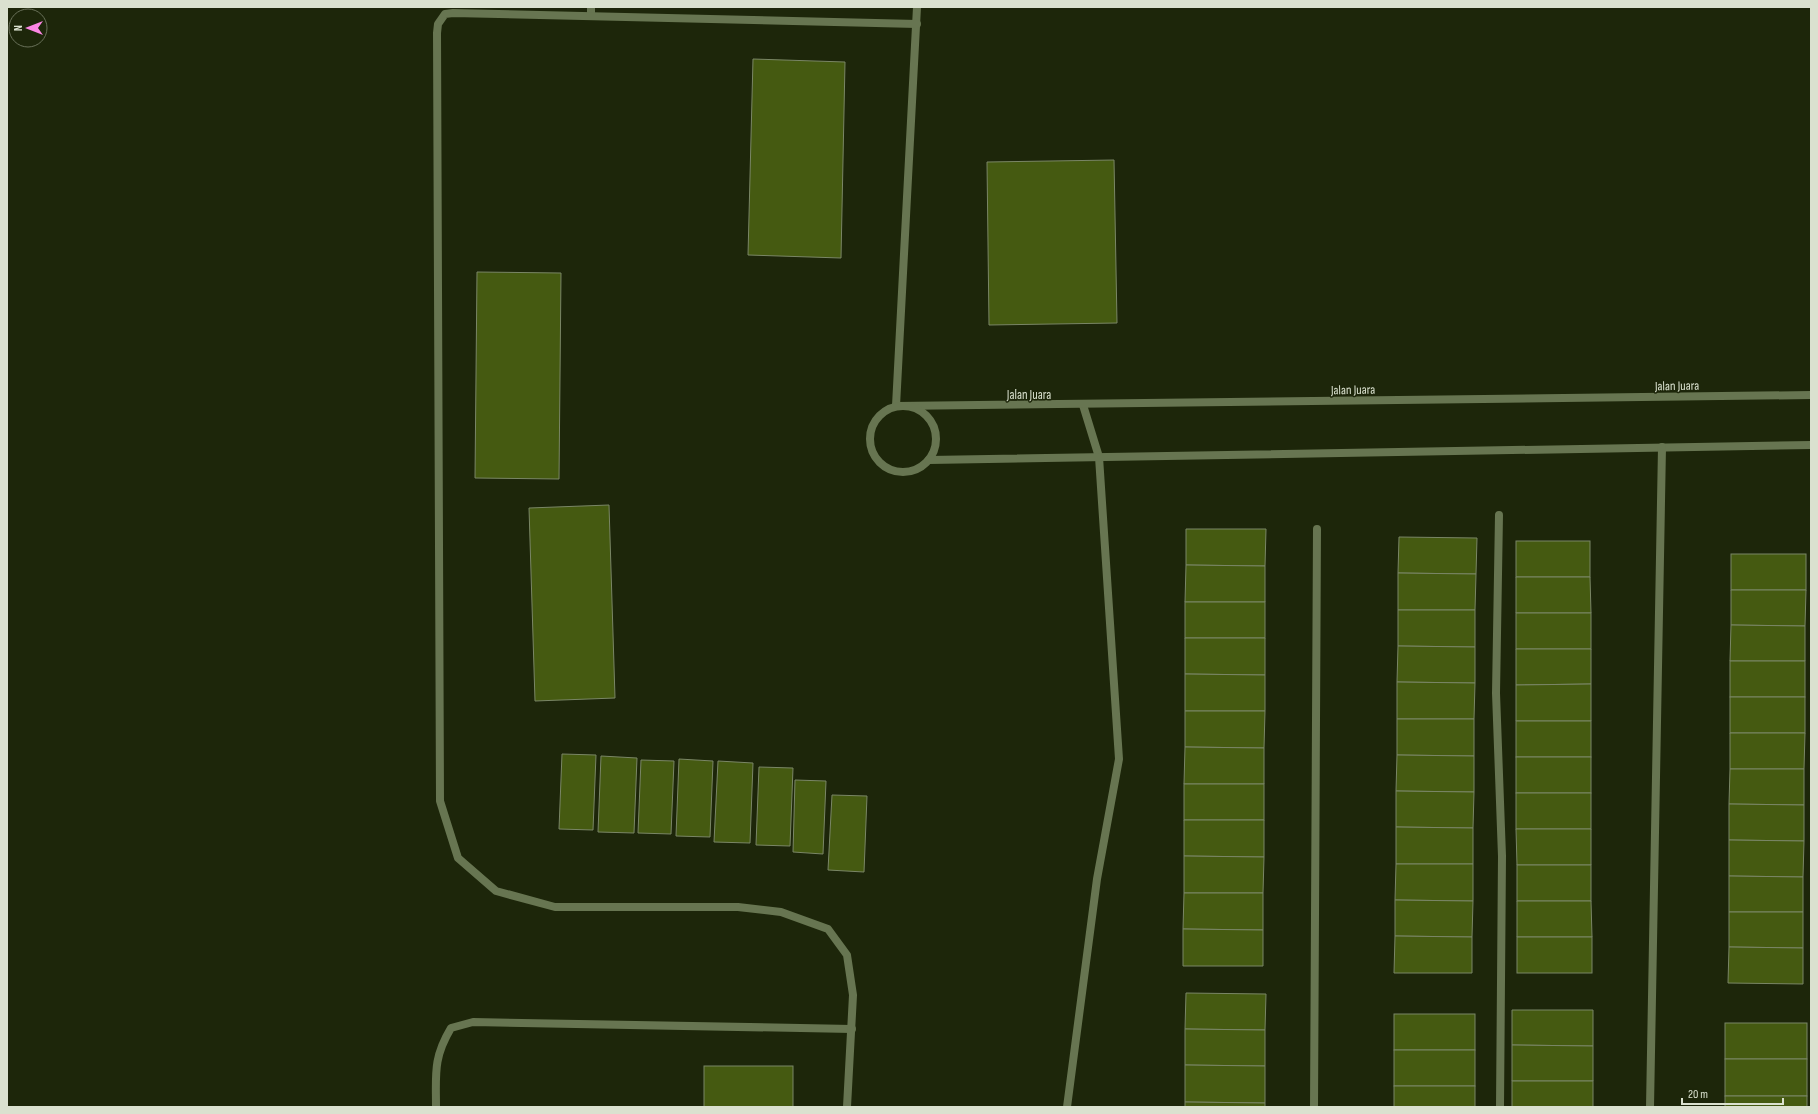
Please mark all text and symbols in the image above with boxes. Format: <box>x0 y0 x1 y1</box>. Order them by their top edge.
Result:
north arrow <box>8 8 48 48</box>
text: N <box>12 25 25 31</box>
street label: Jalan Juara <box>1654 378 1699 394</box>
street label: Jalan Juara <box>1330 382 1375 398</box>
street label: Jalan Juara <box>1006 387 1051 403</box>
scale bar <box>1682 1080 1783 1106</box>
text: 20 m <box>1688 1087 1708 1102</box>

